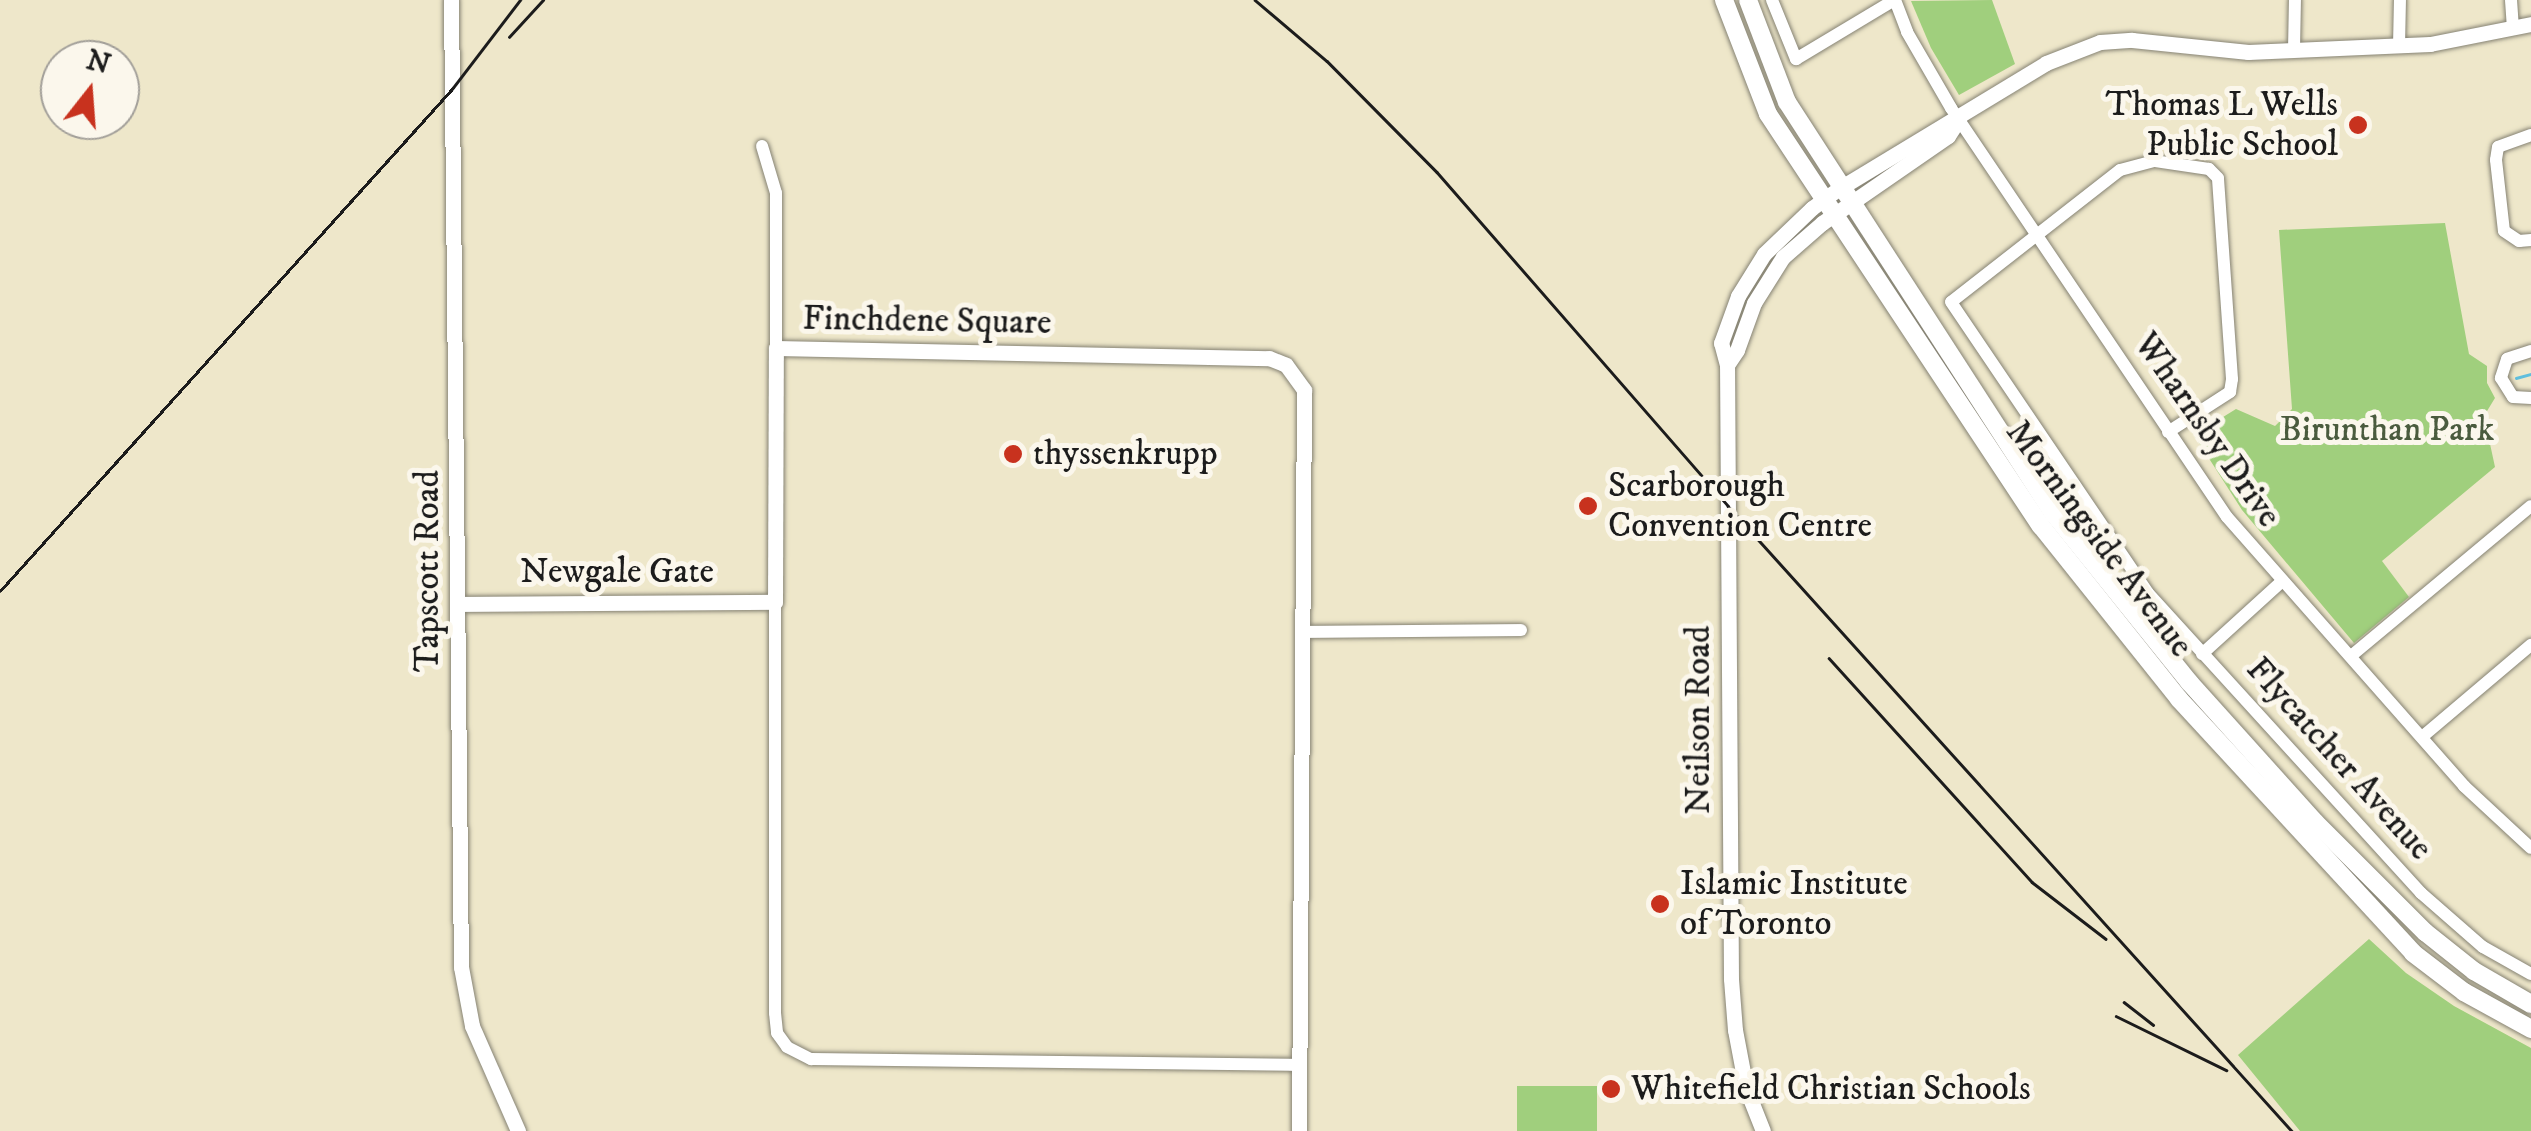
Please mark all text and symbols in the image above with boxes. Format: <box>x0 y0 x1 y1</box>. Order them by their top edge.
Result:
north arrow <box>40 40 140 140</box>
text: N <box>82 43 114 83</box>
place label: Thomas L Wells Public School <box>2106 84 2338 166</box>
marker: Thomas L Wells Public School <box>2347 114 2369 136</box>
street label: Finchdene Square <box>802 298 1052 344</box>
street label: Wharnsby Drive <box>2124 325 2290 535</box>
park label: Birunthan Park <box>2280 409 2494 451</box>
street label: Morningside Avenue <box>1996 413 2202 665</box>
place label: thyssenkrupp <box>1033 433 1217 475</box>
marker: thyssenkrupp <box>1002 443 1024 465</box>
place label: Scarborough Convention Centre <box>1608 465 1872 547</box>
street label: Tapscott Road <box>407 470 449 672</box>
marker: Scarborough Convention Centre <box>1577 495 1599 517</box>
street label: Newgale Gate <box>520 551 714 593</box>
street label: Neilson Road <box>1678 625 1720 815</box>
street label: Flycatcher Avenue <box>2237 649 2441 869</box>
place label: Islamic Institute of Toronto <box>1680 863 1908 945</box>
marker: Islamic Institute of Toronto <box>1649 893 1671 915</box>
place label: Whitefield Christian Schools <box>1631 1068 2031 1110</box>
marker: Whitefield Christian Schools <box>1600 1078 1622 1100</box>

